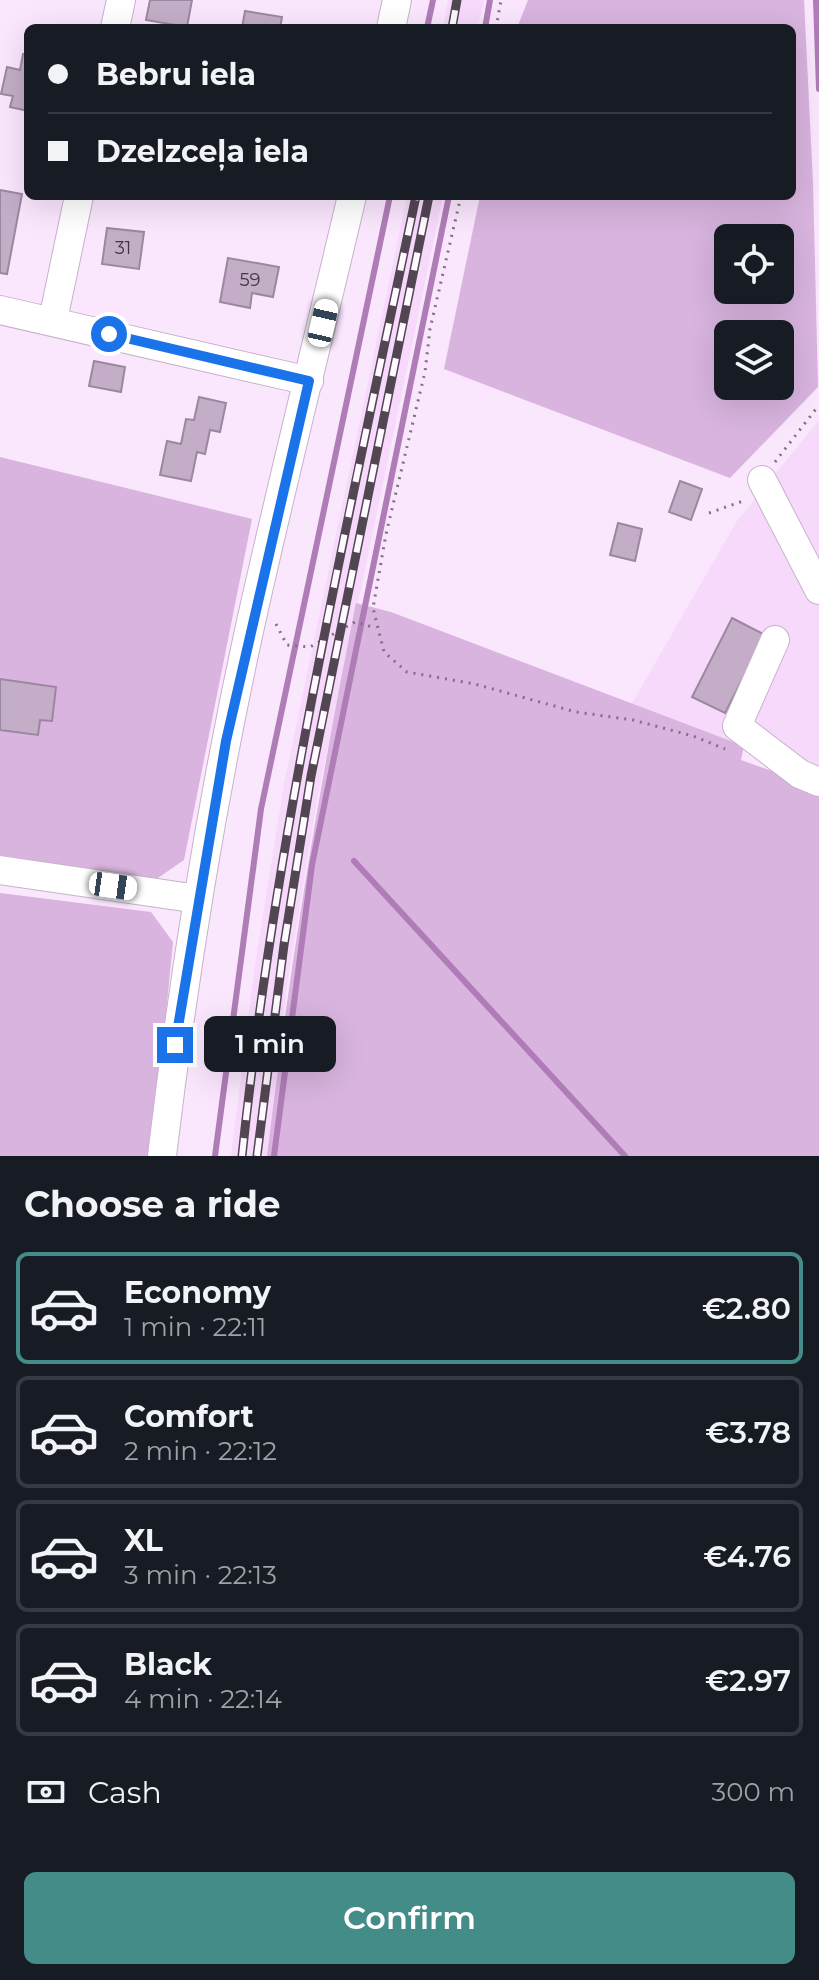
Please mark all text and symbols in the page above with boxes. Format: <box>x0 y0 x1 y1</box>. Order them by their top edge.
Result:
text: Bebru iela <box>96 56 256 93</box>
text: Dzelzceļa iela <box>96 133 309 170</box>
map controls <box>714 224 794 400</box>
button: locate <box>714 224 794 304</box>
house number: 31 <box>115 237 131 259</box>
house number: 59 <box>239 269 261 291</box>
car <box>306 297 340 349</box>
route start <box>91 316 127 352</box>
button: layers <box>714 320 794 400</box>
car <box>88 871 138 901</box>
callout: 1 min <box>203 1017 335 1073</box>
route end <box>157 1027 193 1063</box>
text: 1 min <box>235 1028 305 1060</box>
text: Choose a ride <box>24 1182 281 1226</box>
icon: car <box>28 1272 100 1344</box>
text: Economy <box>124 1274 271 1311</box>
text: €2.80 <box>702 1290 791 1327</box>
text: 1 min · 22:11 <box>124 1311 266 1343</box>
icon: car <box>28 1396 100 1468</box>
text: Comfort <box>124 1398 254 1435</box>
text: €3.78 <box>705 1414 791 1451</box>
text: 2 min · 22:12 <box>124 1435 277 1467</box>
icon: car <box>28 1520 100 1592</box>
text: XL <box>124 1522 163 1559</box>
text: €4.76 <box>703 1538 791 1575</box>
text: 3 min · 22:13 <box>124 1559 277 1591</box>
icon: car <box>28 1644 100 1716</box>
text: Black <box>124 1646 212 1683</box>
text: €2.97 <box>705 1662 791 1699</box>
text: 4 min · 22:14 <box>124 1683 282 1715</box>
icon: cash <box>24 1770 68 1814</box>
text: Cash <box>88 1774 162 1811</box>
text: 300 m <box>712 1776 795 1808</box>
button: Confirm <box>24 1872 795 1964</box>

